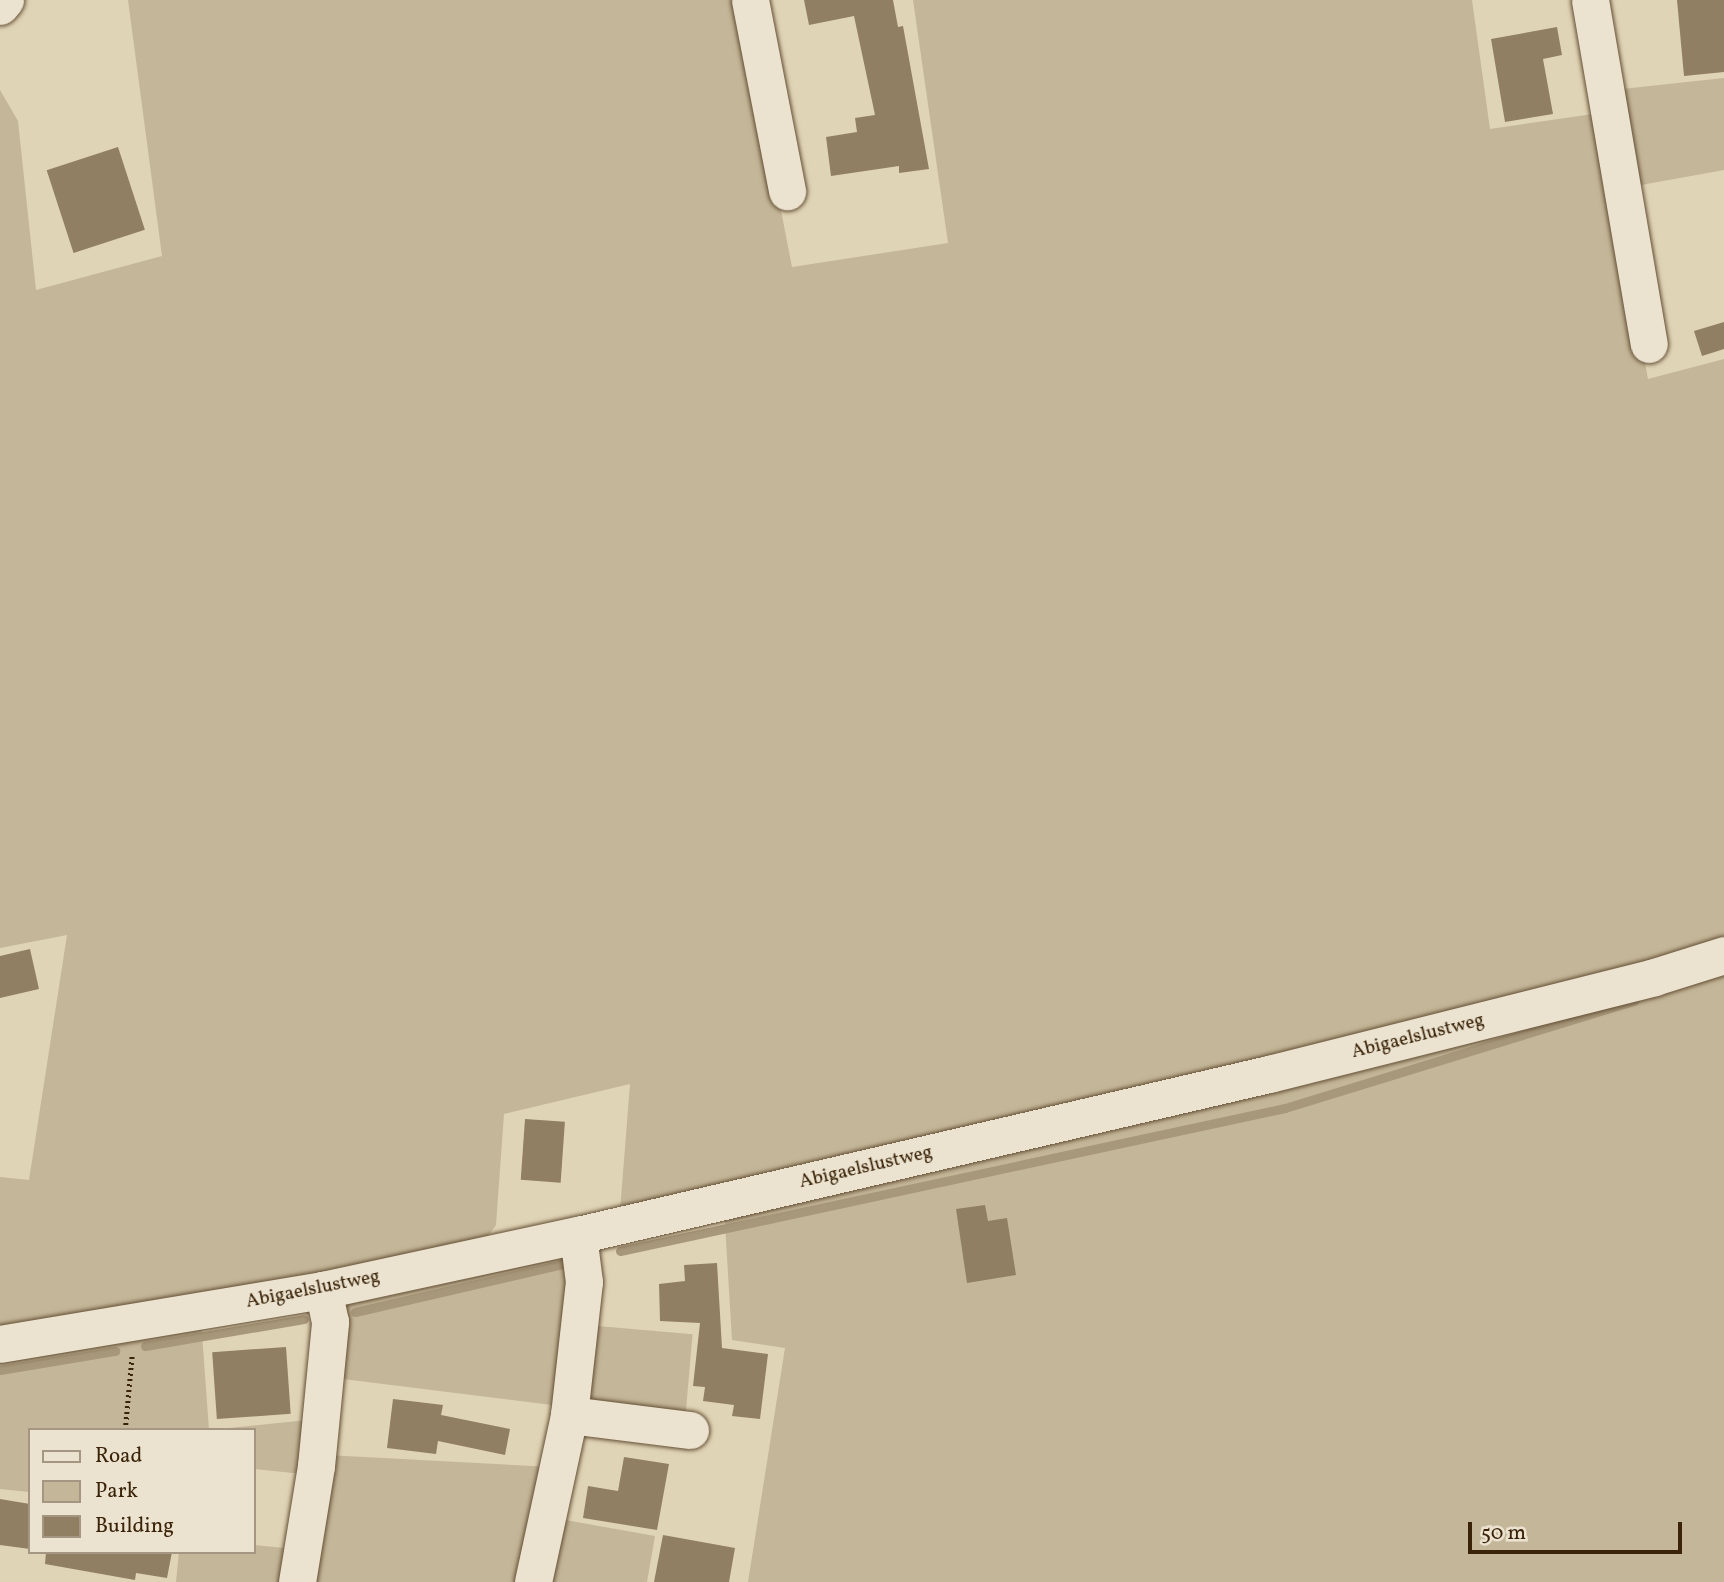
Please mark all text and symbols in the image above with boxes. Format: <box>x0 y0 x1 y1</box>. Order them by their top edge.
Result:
street label: Abigaelslustweg <box>1349 1009 1487 1065</box>
street label: Abigaelslustweg <box>797 1142 935 1194</box>
street label: Abigaelslustweg <box>244 1266 382 1314</box>
legend <box>28 1428 256 1554</box>
text: Road <box>95 1442 142 1471</box>
text: Park <box>95 1477 138 1506</box>
scale bar <box>1472 1508 1686 1552</box>
text: Building <box>95 1512 174 1541</box>
text: 50 m <box>1481 1519 1526 1548</box>

